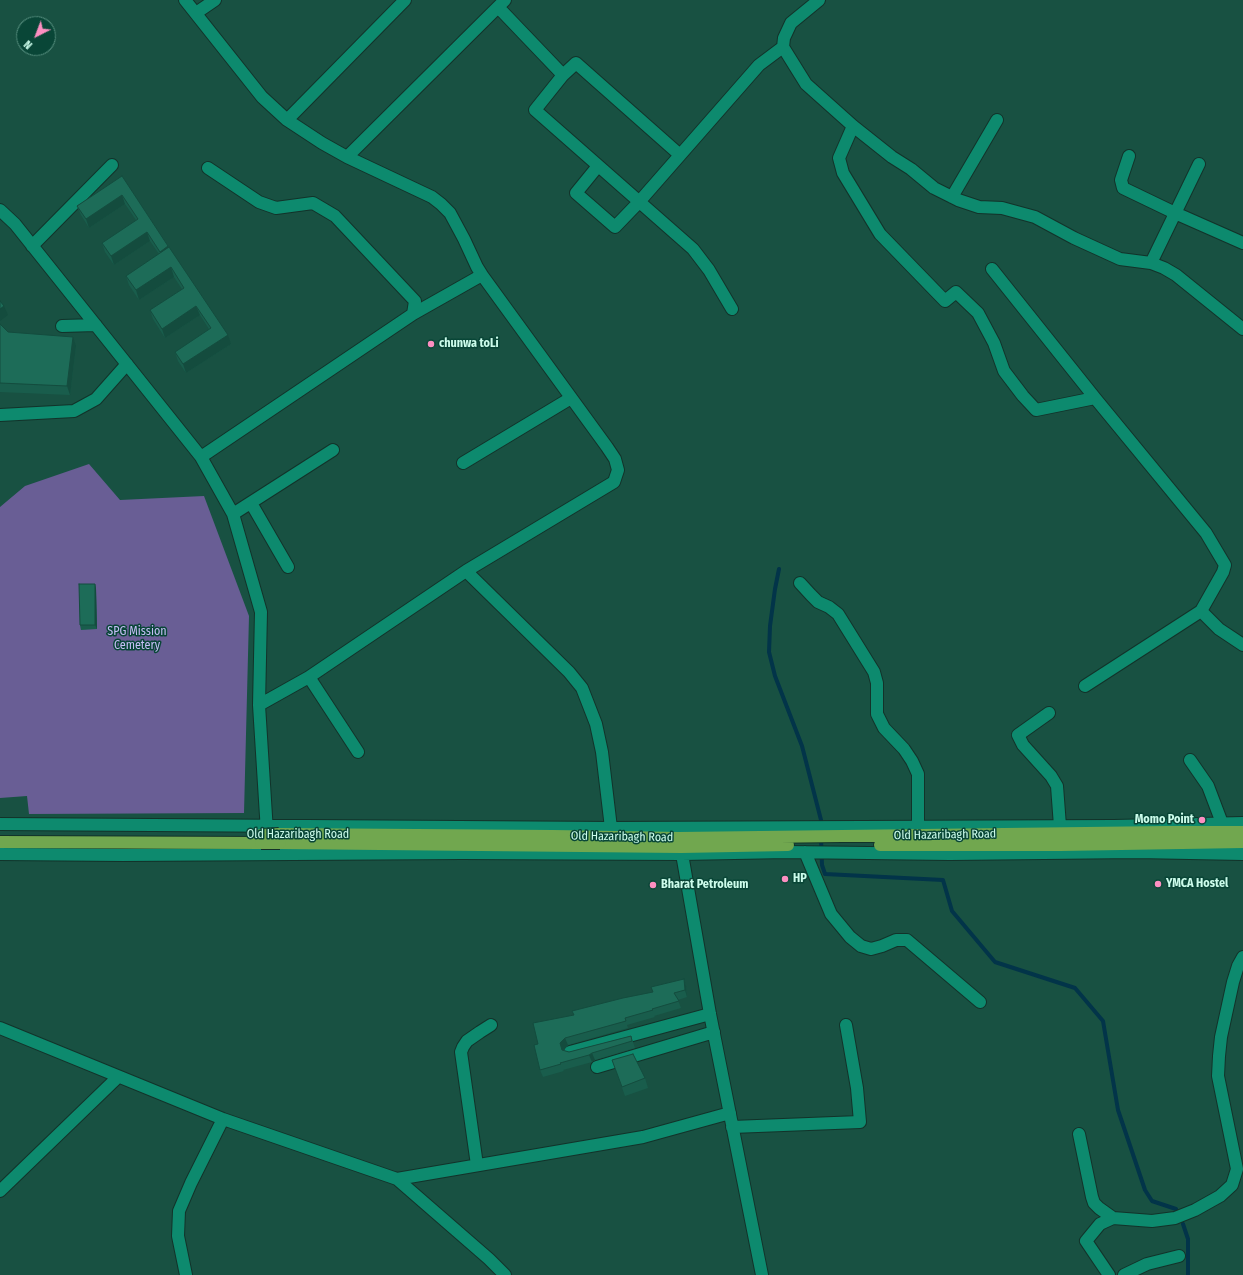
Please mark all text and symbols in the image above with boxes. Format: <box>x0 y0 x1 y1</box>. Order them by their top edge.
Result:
north arrow <box>16 16 56 56</box>
text: N <box>22 38 35 52</box>
place label: chunwa toLi <box>439 337 499 351</box>
marker: chunwa toLi <box>426 339 436 349</box>
park label: SPG Mission Cemetery <box>107 625 167 653</box>
place label: Momo Point <box>1135 813 1194 827</box>
marker: Momo Point <box>1197 815 1207 825</box>
street label: Old Hazaribagh Road <box>894 827 996 843</box>
street label: Old Hazaribagh Road <box>247 828 349 842</box>
street label: Old Hazaribagh Road <box>571 829 673 845</box>
place label: HP <box>793 872 807 886</box>
marker: HP <box>780 874 790 884</box>
place label: YMCA Hostel <box>1166 877 1228 891</box>
place label: Bharat Petroleum <box>661 878 748 892</box>
marker: YMCA Hostel <box>1153 879 1163 889</box>
marker: Bharat Petroleum <box>648 880 658 890</box>

